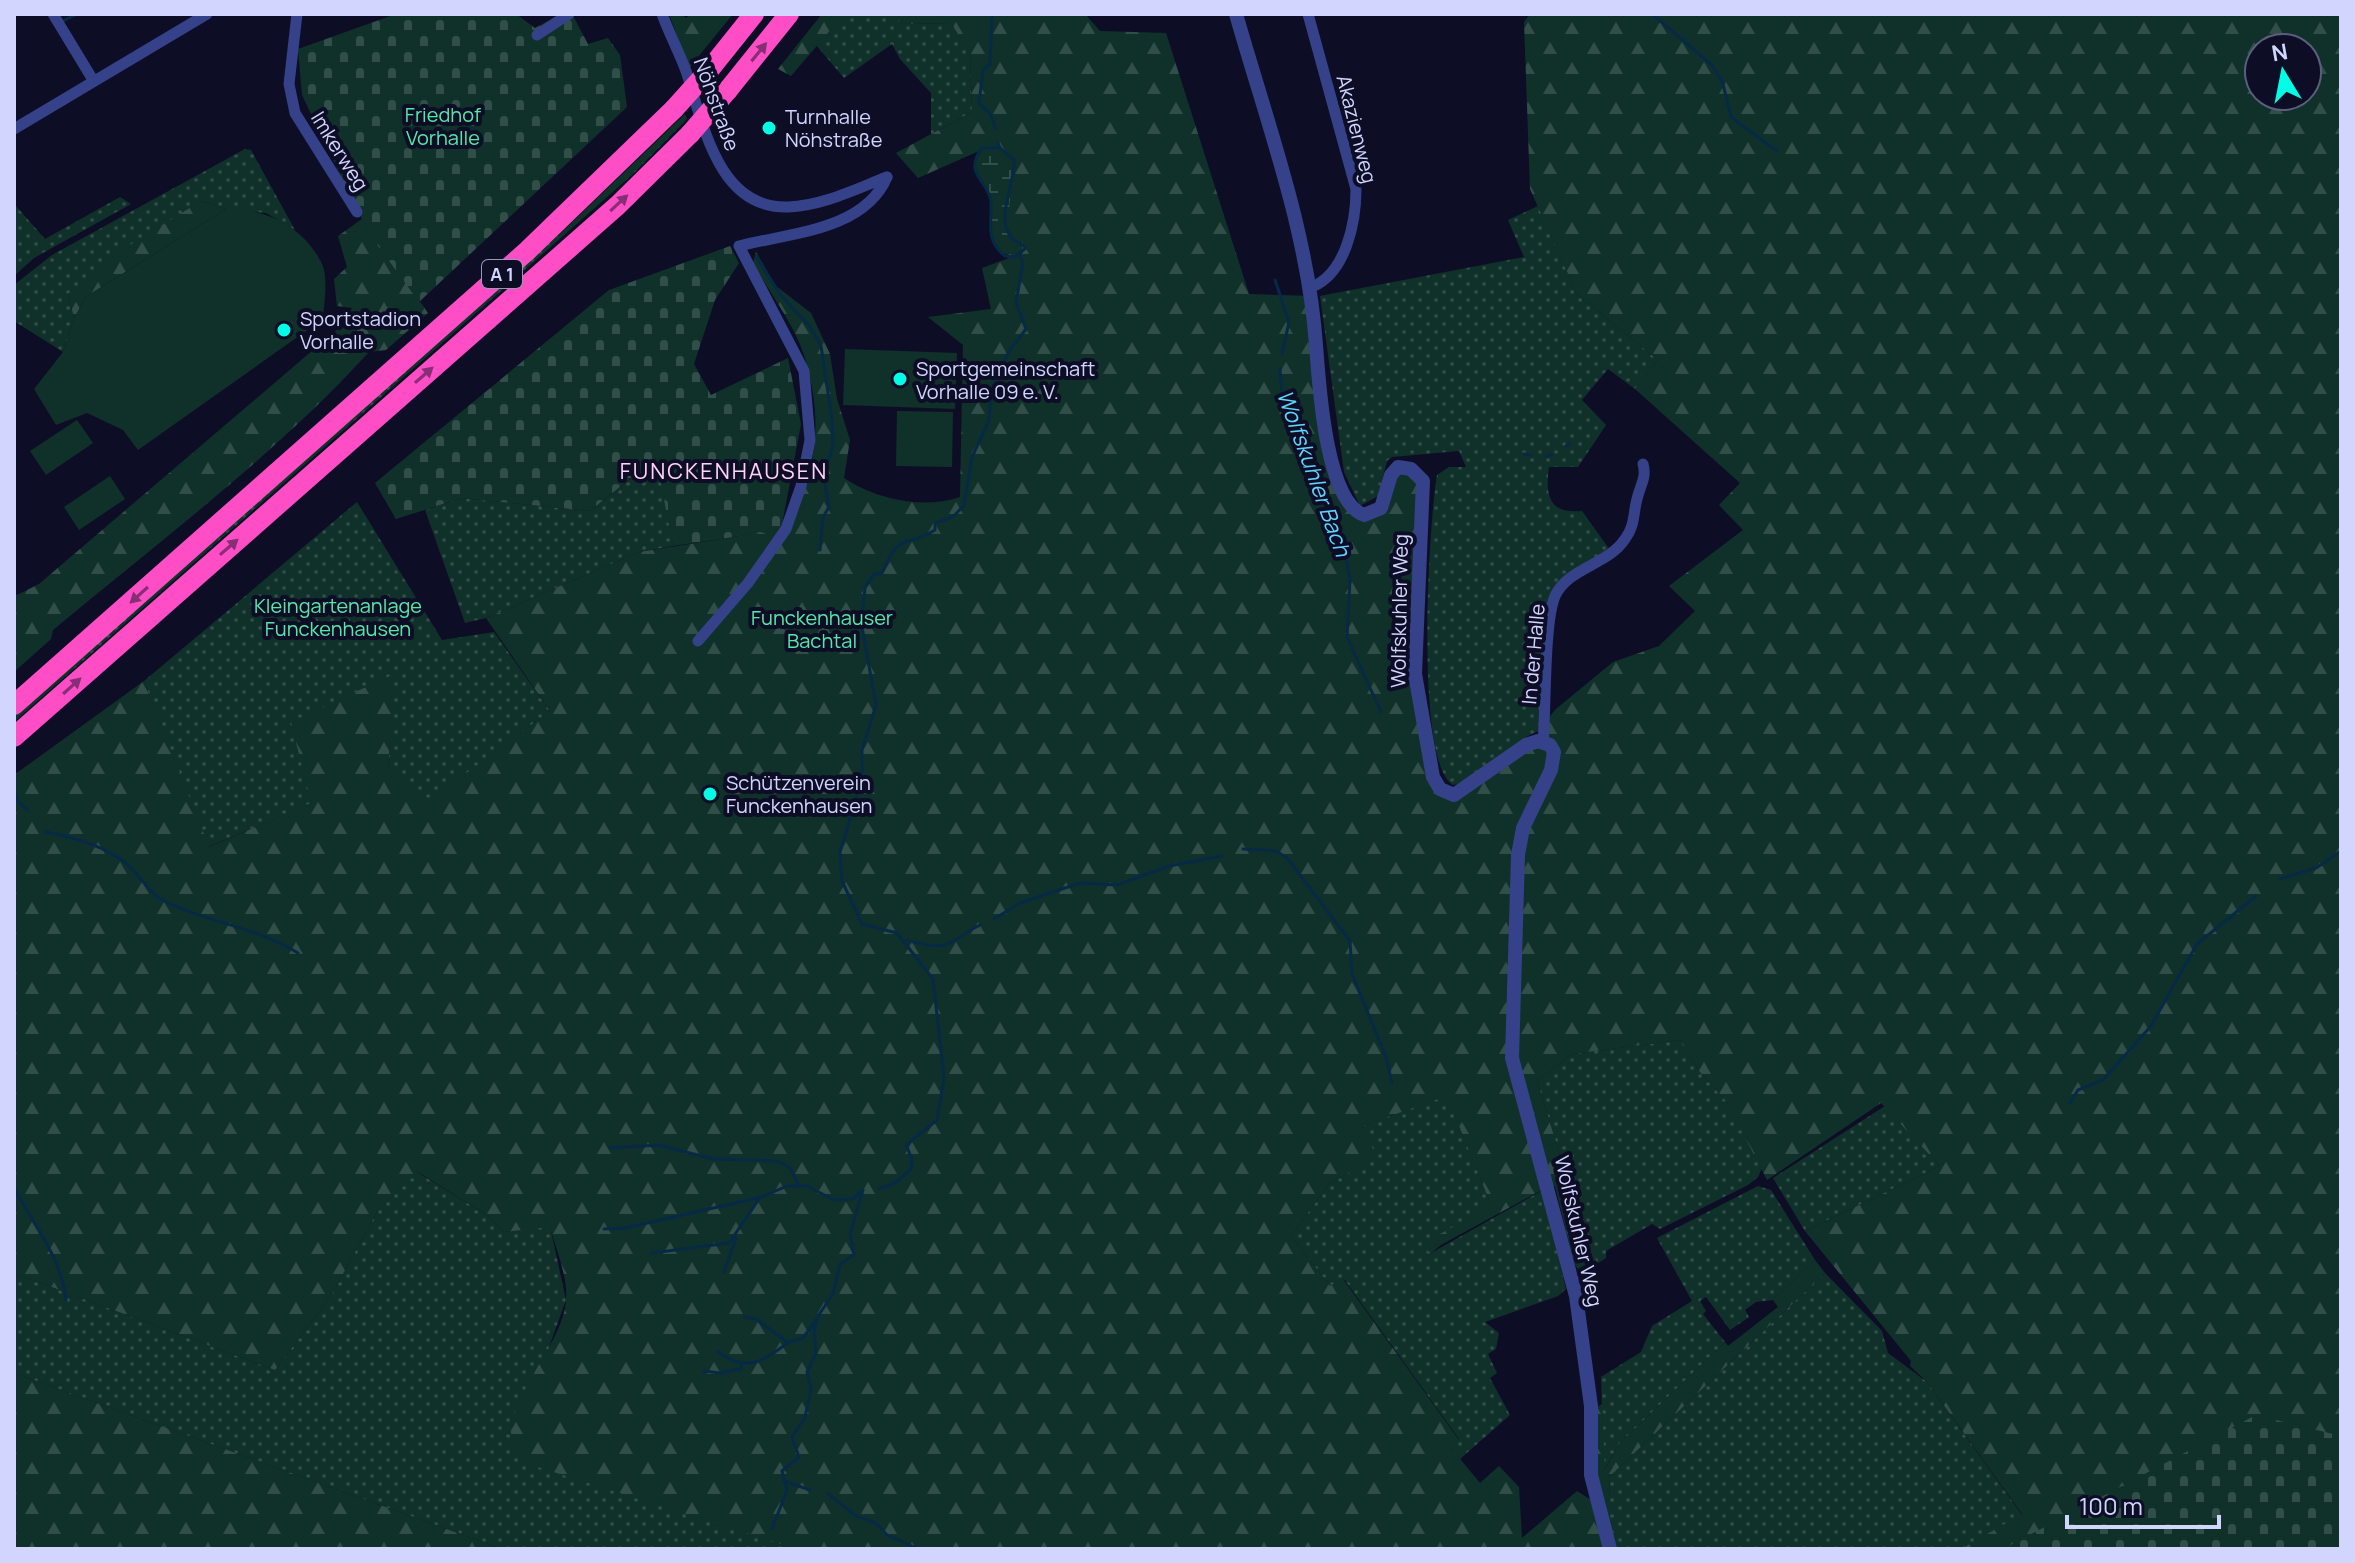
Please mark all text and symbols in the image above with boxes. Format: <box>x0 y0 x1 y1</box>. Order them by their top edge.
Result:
north arrow <box>2243 32 2323 112</box>
text: N <box>2269 36 2290 68</box>
one-way arrow <box>750 42 767 62</box>
street label: Nöhstraße <box>688 54 746 154</box>
street label: Akazienweg <box>1331 72 1383 186</box>
park label: Friedhof Vorhalle <box>405 101 481 151</box>
place label: Turnhalle Nöhstraße <box>785 103 883 153</box>
street label: Imkerweg <box>305 106 375 196</box>
marker: Turnhalle Nöhstraße <box>760 119 778 137</box>
one-way arrow <box>609 194 628 212</box>
road number: A 1 <box>482 260 522 288</box>
place label: Sportstadion Vorhalle <box>300 305 421 355</box>
marker: Sportstadion Vorhalle <box>275 321 293 339</box>
place label: Sportgemeinschaft Vorhalle 09 e. V. <box>916 355 1095 405</box>
one-way arrow <box>414 367 434 384</box>
marker: Sportgemeinschaft Vorhalle 09 e. V. <box>891 370 909 388</box>
water label: Wolfskuhler Bach <box>1270 386 1358 561</box>
district label: FUNCKENHAUSEN <box>620 456 828 486</box>
street label: Wolfskuhler Weg <box>1384 534 1414 688</box>
one-way arrow <box>219 538 238 556</box>
one-way arrow <box>129 585 148 603</box>
park label: Kleingartenanlage Funckenhausen <box>254 592 422 642</box>
street label: In der Halle <box>1515 602 1551 706</box>
park label: Funckenhauser Bachtal <box>751 604 893 654</box>
one-way arrow <box>63 677 82 695</box>
place label: Schützenverein Funckenhausen <box>726 769 872 819</box>
marker: Schützenverein Funckenhausen <box>701 785 719 803</box>
street label: Wolfskuhler Weg <box>1549 1153 1609 1309</box>
scale bar <box>2067 1479 2219 1529</box>
text: 100 m <box>2079 1489 2143 1522</box>

